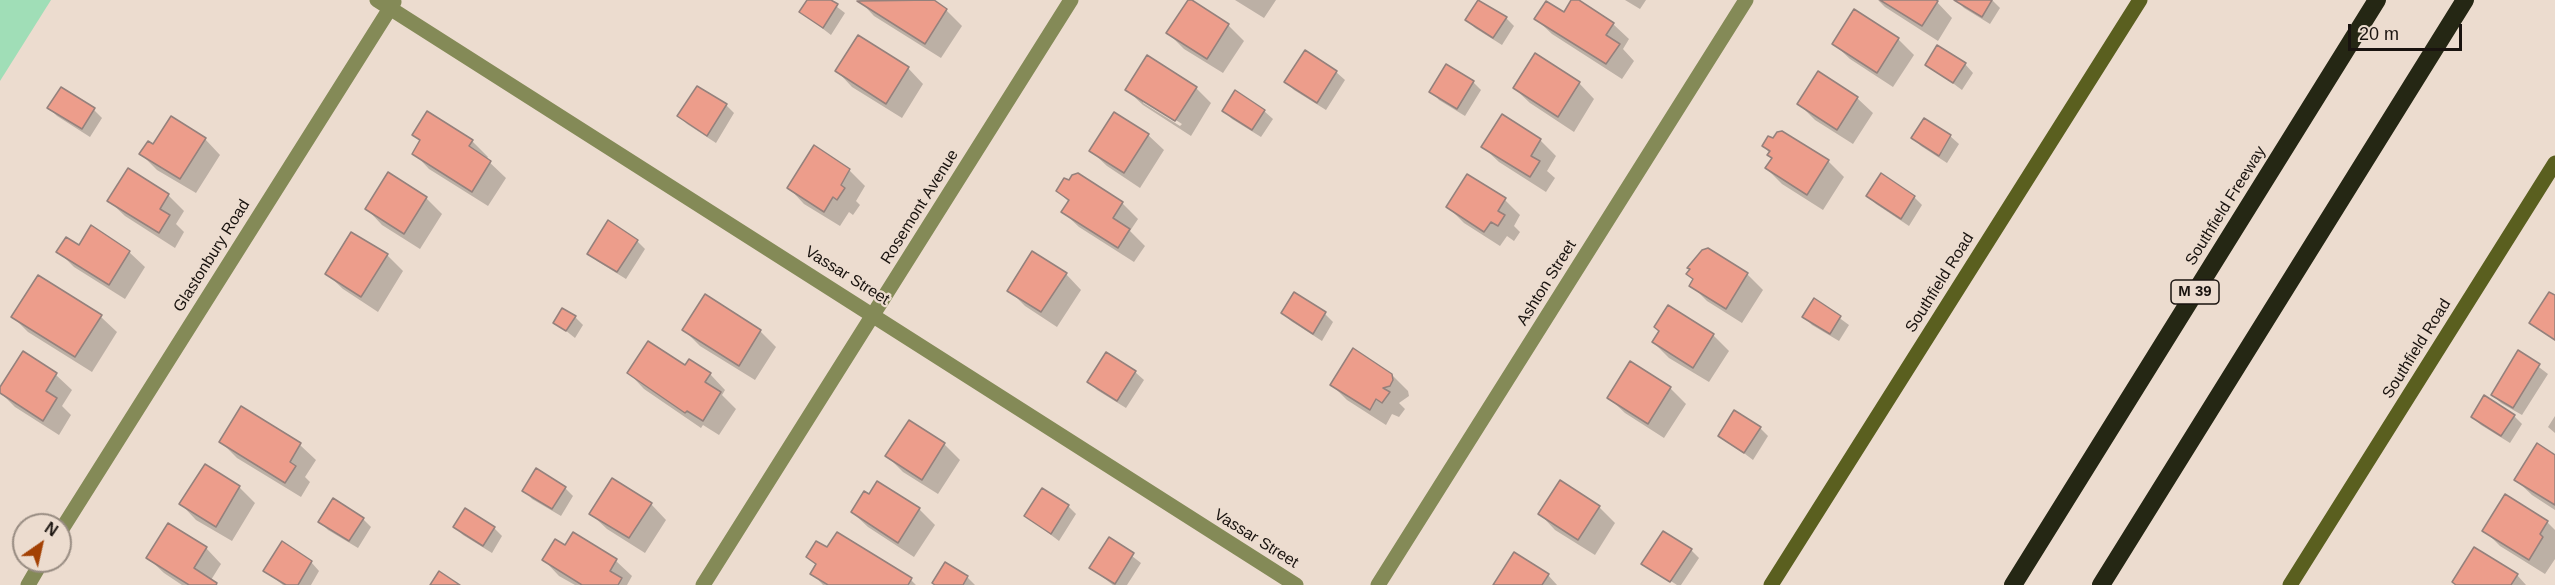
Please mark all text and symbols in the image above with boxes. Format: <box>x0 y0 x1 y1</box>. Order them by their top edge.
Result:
scale bar <box>2351 12 2465 50</box>
text: 20 m <box>2359 24 2399 44</box>
street label: Southfield Freeway <box>2182 143 2270 269</box>
street label: Rosemont Avenue <box>877 146 963 268</box>
street label: Glastonbury Road <box>170 196 254 316</box>
street label: Southfield Road <box>1902 230 1978 336</box>
street label: Ashton Street <box>1513 237 1581 329</box>
street label: Vassar Street <box>801 242 893 310</box>
road number: M 39 <box>2171 280 2219 304</box>
street label: Southfield Road <box>2379 296 2455 402</box>
street label: Vassar Street <box>1210 505 1302 573</box>
north arrow <box>12 513 72 573</box>
text: N <box>42 519 61 540</box>

